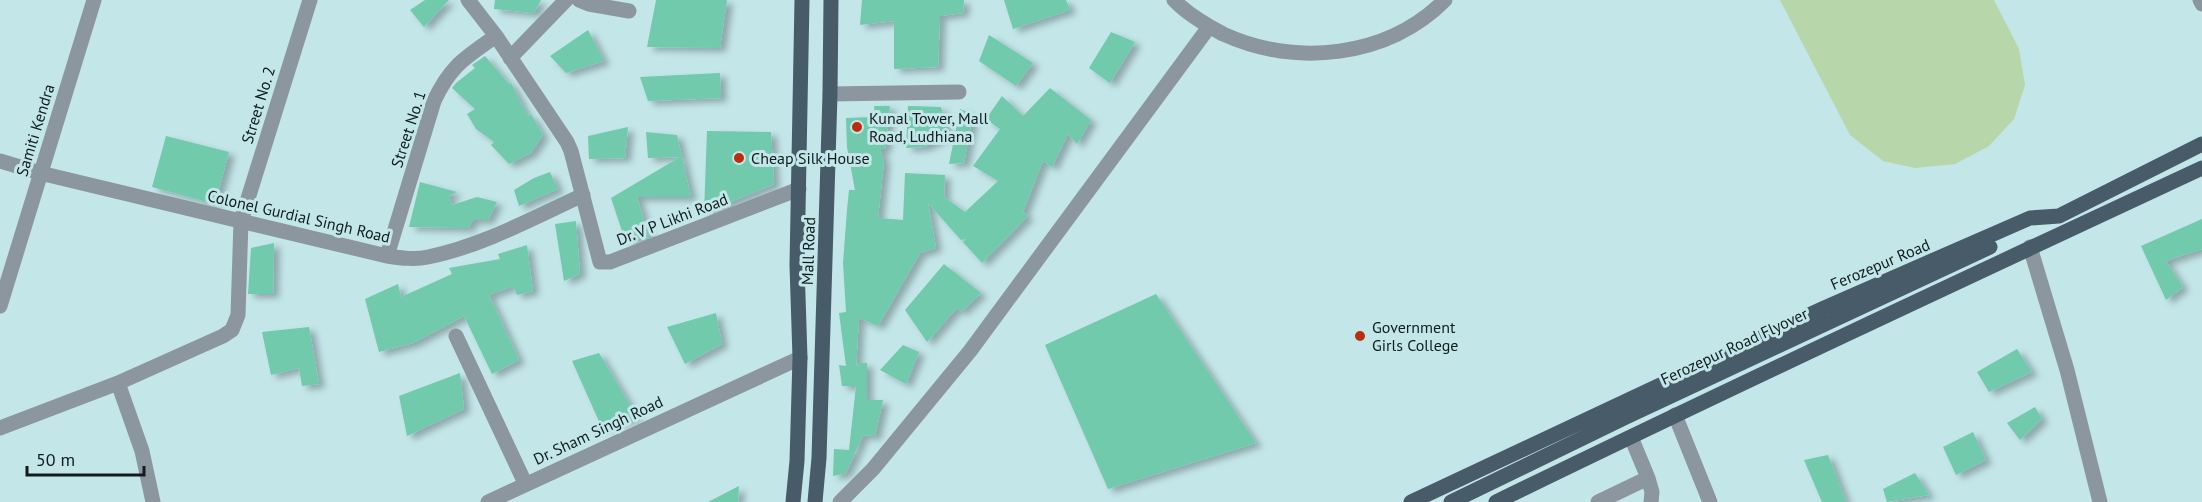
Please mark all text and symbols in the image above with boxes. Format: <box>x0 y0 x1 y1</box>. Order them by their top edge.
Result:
street label: Street No. 2 <box>237 64 279 146</box>
street label: Samiti Kendra <box>11 81 59 179</box>
street label: Street No. 1 <box>386 88 430 170</box>
place label: Kunal Tower, Mall Road, Ludhiana <box>869 108 988 146</box>
marker: Kunal Tower, Mall Road, Ludhiana <box>850 120 864 134</box>
place label: Cheap Silk House <box>751 148 870 168</box>
marker: Cheap Silk House <box>732 151 746 165</box>
street label: Colonel Gurdial Singh Road <box>206 185 392 247</box>
street label: Dr. V P Likhi Road <box>613 189 731 249</box>
street label: Mall Road <box>797 217 819 285</box>
street label: Ferozepur Road <box>1827 234 1933 294</box>
street label: Ferozepur Road Flyover <box>1657 303 1811 389</box>
place label: Government Girls College <box>1372 317 1458 355</box>
marker: Government Girls College <box>1353 329 1367 343</box>
street label: Dr. Sham Singh Road <box>530 391 666 469</box>
scale bar <box>27 439 144 477</box>
text: 50 m <box>36 448 75 471</box>

